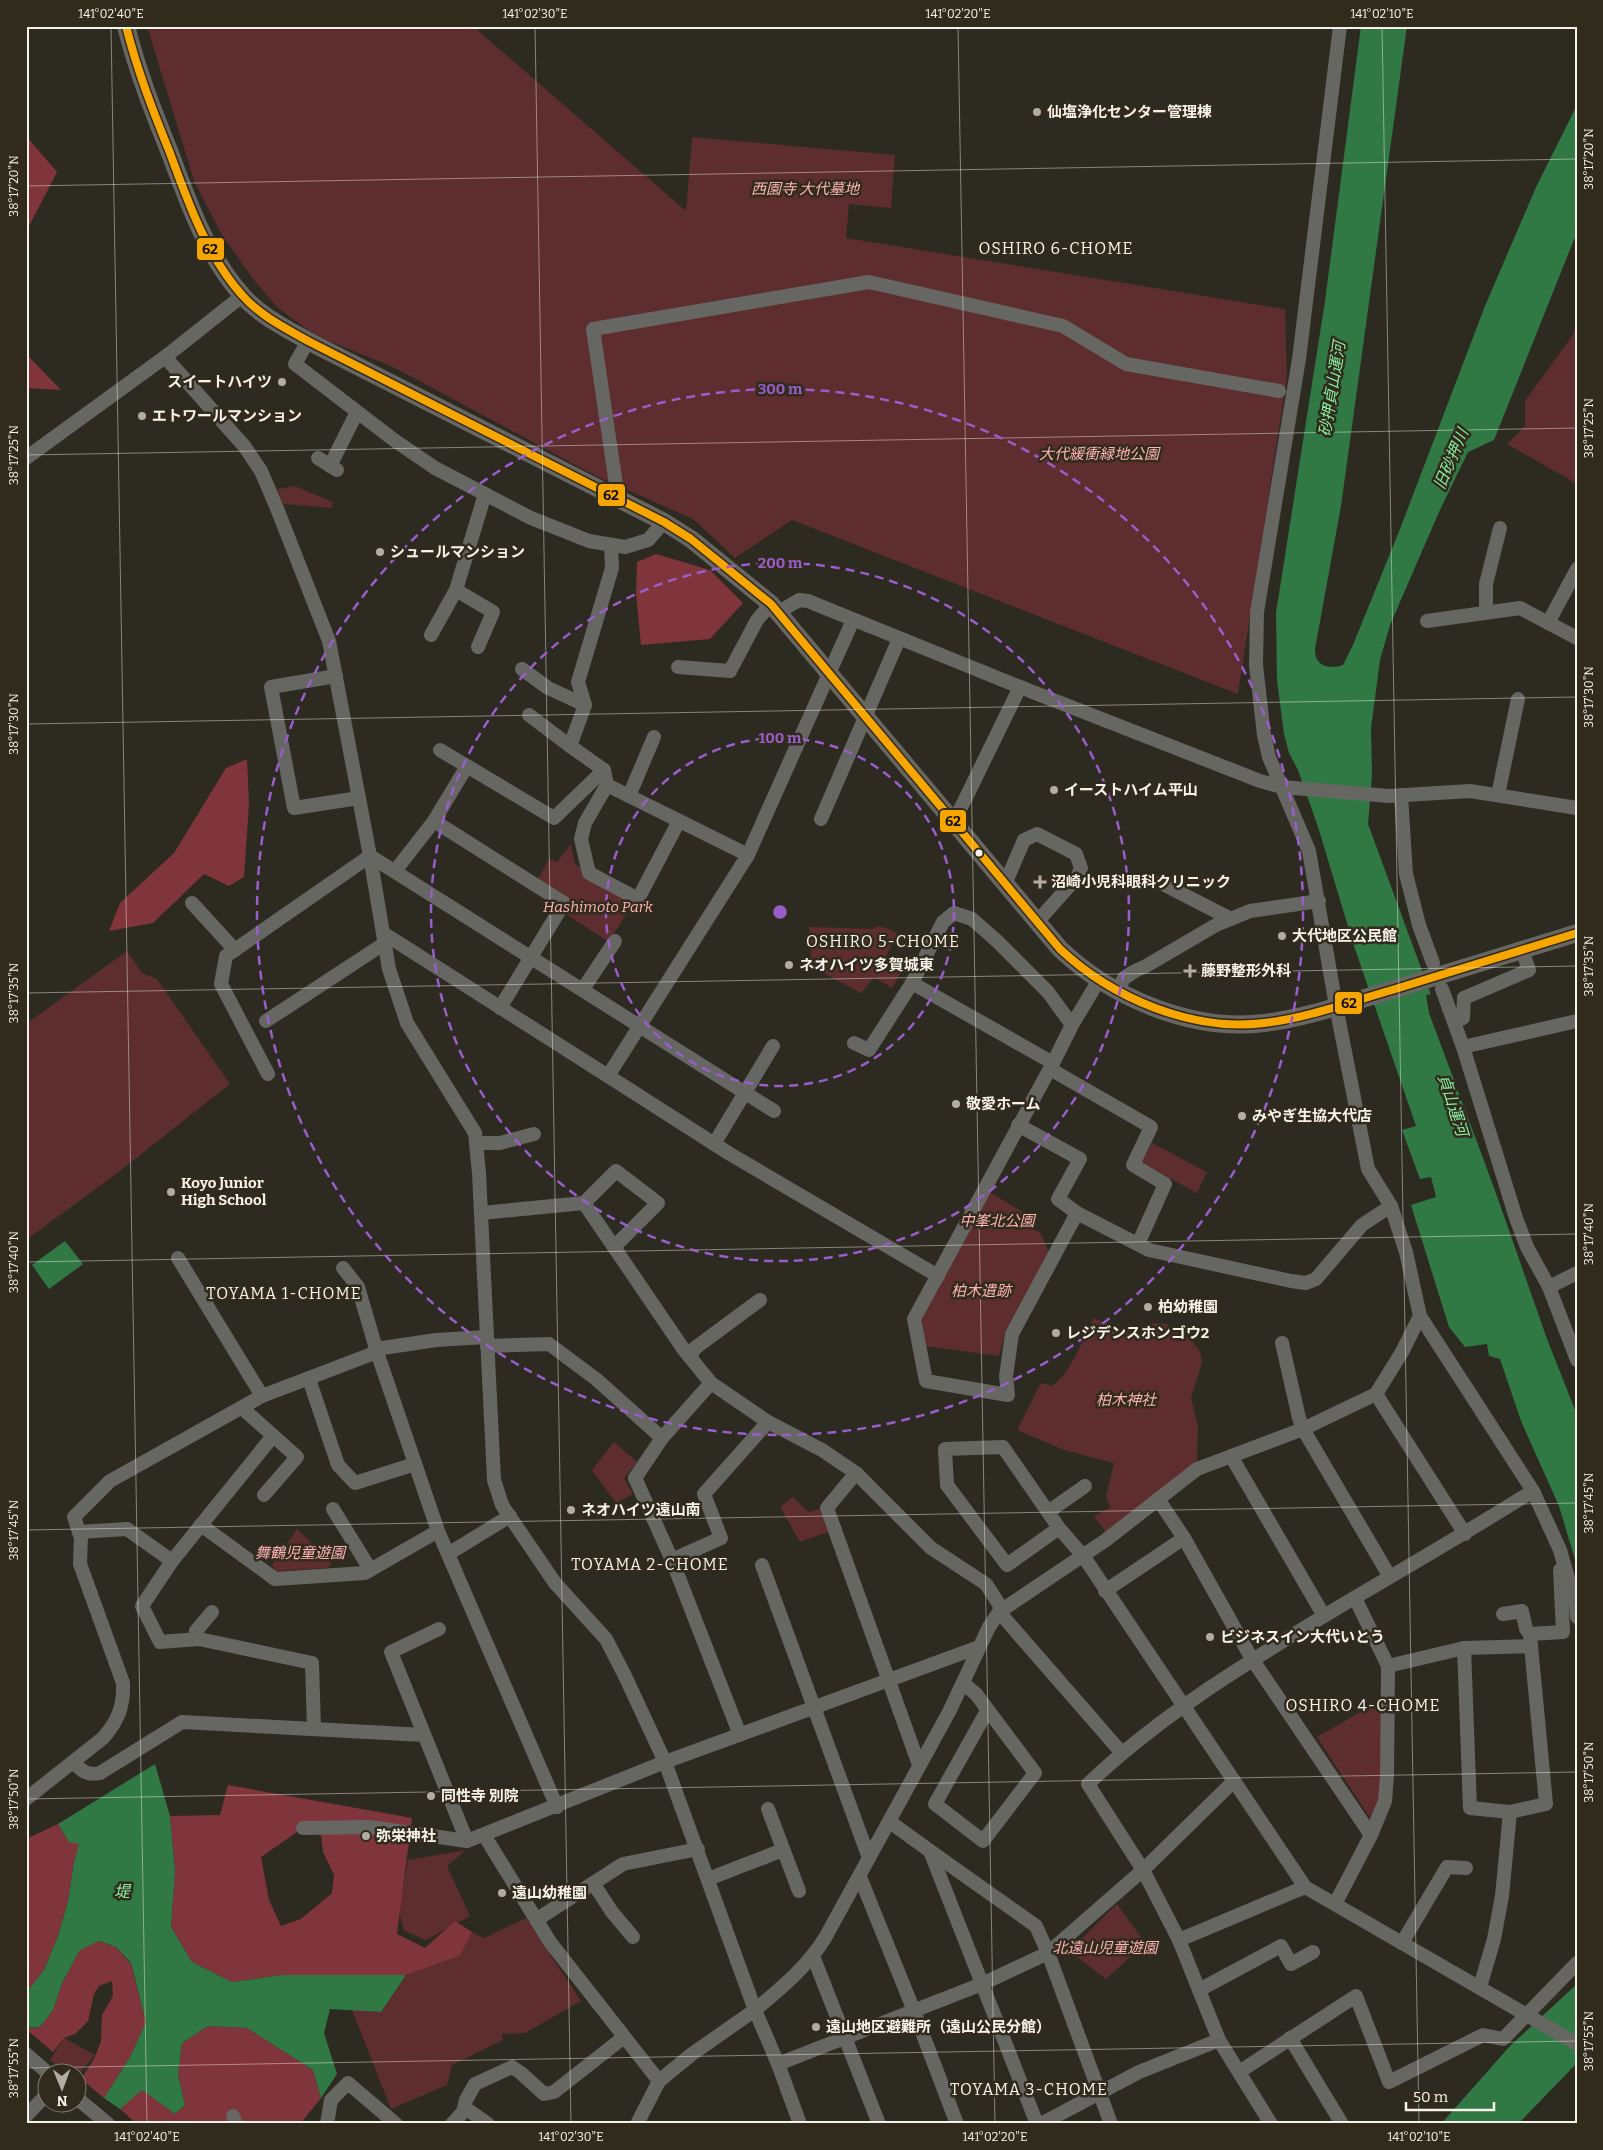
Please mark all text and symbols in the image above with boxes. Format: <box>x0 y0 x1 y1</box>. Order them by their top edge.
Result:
text: 141°02'40"E <box>78 7 144 21</box>
text: 141°02'30"E <box>502 7 568 21</box>
text: 141°02'20"E <box>926 7 990 21</box>
text: 141°02'10"E <box>1350 7 1414 21</box>
place label: 仙塩浄化センター管理棟 <box>1047 103 1212 121</box>
marker: 仙塩浄化センター管理棟 <box>1031 106 1043 118</box>
text: 38°17'20"N <box>1582 128 1596 190</box>
text: 38°17'20"N <box>7 155 21 217</box>
park label: 西園寺 大代墓地 <box>751 180 861 198</box>
line badge: 62 <box>196 237 225 261</box>
district label: OSHIRO 6-CHOME <box>979 239 1133 258</box>
text: 62 <box>202 241 218 258</box>
water label: 砂押貞山運河 <box>1315 337 1349 438</box>
place label: スイートハイツ <box>167 373 272 391</box>
marker: スイートハイツ <box>276 376 288 388</box>
text: 300 m <box>758 380 803 398</box>
text: 38°17'25"N <box>1582 397 1596 458</box>
place label: エトワールマンション <box>152 407 302 425</box>
marker: エトワールマンション <box>136 410 148 422</box>
text: 38°17'25"N <box>7 424 21 485</box>
water label: 旧砂押川 <box>1430 424 1473 492</box>
park label: 大代緩衝緑地公園 <box>1039 445 1161 463</box>
line badge: 62 <box>597 483 626 507</box>
text: 62 <box>603 487 619 504</box>
place label: シュールマンション <box>390 543 525 561</box>
marker: シュールマンション <box>374 546 386 558</box>
text: 200 m <box>758 554 803 572</box>
text: 38°17'30"N <box>1582 666 1596 728</box>
text: 38°17'30"N <box>7 693 21 755</box>
text: 100 m <box>759 729 802 747</box>
place label: イーストハイム平山 <box>1064 781 1198 799</box>
marker: イーストハイム平山 <box>1048 784 1060 796</box>
line badge: 62 <box>939 809 967 833</box>
text: 62 <box>945 813 961 830</box>
unlabelled marker <box>974 848 984 858</box>
place label: 沼崎小児科眼科クリニック <box>1051 873 1231 891</box>
marker: 沼崎小児科眼科クリニック <box>1033 875 1047 889</box>
park label: Hashimoto Park <box>543 898 654 916</box>
centre of rings <box>771 903 789 921</box>
place label: 大代地区公民館 <box>1292 927 1397 945</box>
marker: 大代地区公民館 <box>1276 930 1288 942</box>
district label: OSHIRO 5-CHOME <box>806 932 960 951</box>
text: 38°17'35"N <box>1582 935 1596 996</box>
place label: ネオハイツ多賀城東 <box>799 956 934 974</box>
marker: ネオハイツ多賀城東 <box>783 959 795 971</box>
text: 38°17'35"N <box>7 962 21 1023</box>
place label: 藤野整形外科 <box>1201 962 1291 980</box>
marker: 藤野整形外科 <box>1183 964 1197 978</box>
line badge: 62 <box>1334 991 1363 1015</box>
text: 62 <box>1341 995 1357 1012</box>
water label: 貞山運河 <box>1434 1072 1473 1141</box>
place label: 敬愛ホーム <box>966 1095 1041 1113</box>
marker: 敬愛ホーム <box>950 1098 962 1110</box>
place label: みやぎ生協大代店 <box>1252 1107 1372 1125</box>
marker: みやぎ生協大代店 <box>1236 1110 1248 1122</box>
place label: Koyo Junior High School <box>181 1174 267 1209</box>
marker: Koyo Junior High School <box>165 1186 177 1198</box>
text: 38°17'40"N <box>1582 1203 1596 1265</box>
park label: 中峯北公園 <box>959 1212 1036 1230</box>
text: 38°17'40"N <box>7 1231 21 1293</box>
park label: 柏木遺跡 <box>951 1282 1013 1300</box>
district label: TOYAMA 1-CHOME <box>206 1284 362 1303</box>
place label: 柏幼稚園 <box>1158 1298 1218 1316</box>
marker: 柏幼稚園 <box>1142 1301 1154 1313</box>
place label: レジデンスホンゴウ2 <box>1066 1324 1209 1342</box>
marker: レジデンスホンゴウ2 <box>1050 1327 1062 1339</box>
park label: 柏木神社 <box>1096 1391 1158 1409</box>
text: 38°17'45"N <box>1582 1472 1596 1533</box>
text: 38°17'45"N <box>7 1499 21 1560</box>
place label: ネオハイツ遠山南 <box>581 1501 701 1519</box>
marker: ネオハイツ遠山南 <box>565 1504 577 1516</box>
park label: 舞鶴児童遊園 <box>255 1544 347 1562</box>
district label: TOYAMA 2-CHOME <box>571 1555 729 1574</box>
place label: ビジネスイン大代いとう <box>1220 1628 1385 1646</box>
marker: ビジネスイン大代いとう <box>1204 1631 1216 1643</box>
district label: OSHIRO 4-CHOME <box>1286 1696 1440 1715</box>
text: 38°17'50"N <box>1582 1741 1596 1803</box>
text: 38°17'50"N <box>7 1768 21 1830</box>
place label: 同性寺 別院 <box>441 1787 519 1805</box>
marker: 同性寺 別院 <box>425 1790 437 1802</box>
place label: 弥栄神社 <box>376 1827 436 1845</box>
marker: 弥栄神社 <box>360 1830 372 1842</box>
water label: 堤 <box>114 1882 132 1901</box>
place label: 遠山幼稚園 <box>512 1884 587 1902</box>
marker: 遠山幼稚園 <box>496 1887 508 1899</box>
park label: 北遠山児童遊園 <box>1052 1939 1159 1957</box>
text: 38°17'55"N <box>1582 2011 1596 2071</box>
place label: 遠山地区避難所（遠山公民分館） <box>826 2018 1051 2036</box>
marker: 遠山地区避難所（遠山公民分館） <box>810 2021 822 2033</box>
text: 38°17'55"N <box>7 2038 21 2098</box>
north arrow <box>38 2062 88 2112</box>
district label: TOYAMA 3-CHOME <box>950 2080 1108 2099</box>
scale bar <box>1406 2080 1493 2112</box>
text: 50 m <box>1413 2088 1449 2106</box>
text: N <box>56 2092 68 2109</box>
text: 141°02'40"E <box>114 2130 180 2144</box>
text: 141°02'30"E <box>538 2130 604 2144</box>
text: 141°02'20"E <box>963 2130 1027 2144</box>
text: 141°02'10"E <box>1387 2130 1451 2144</box>

